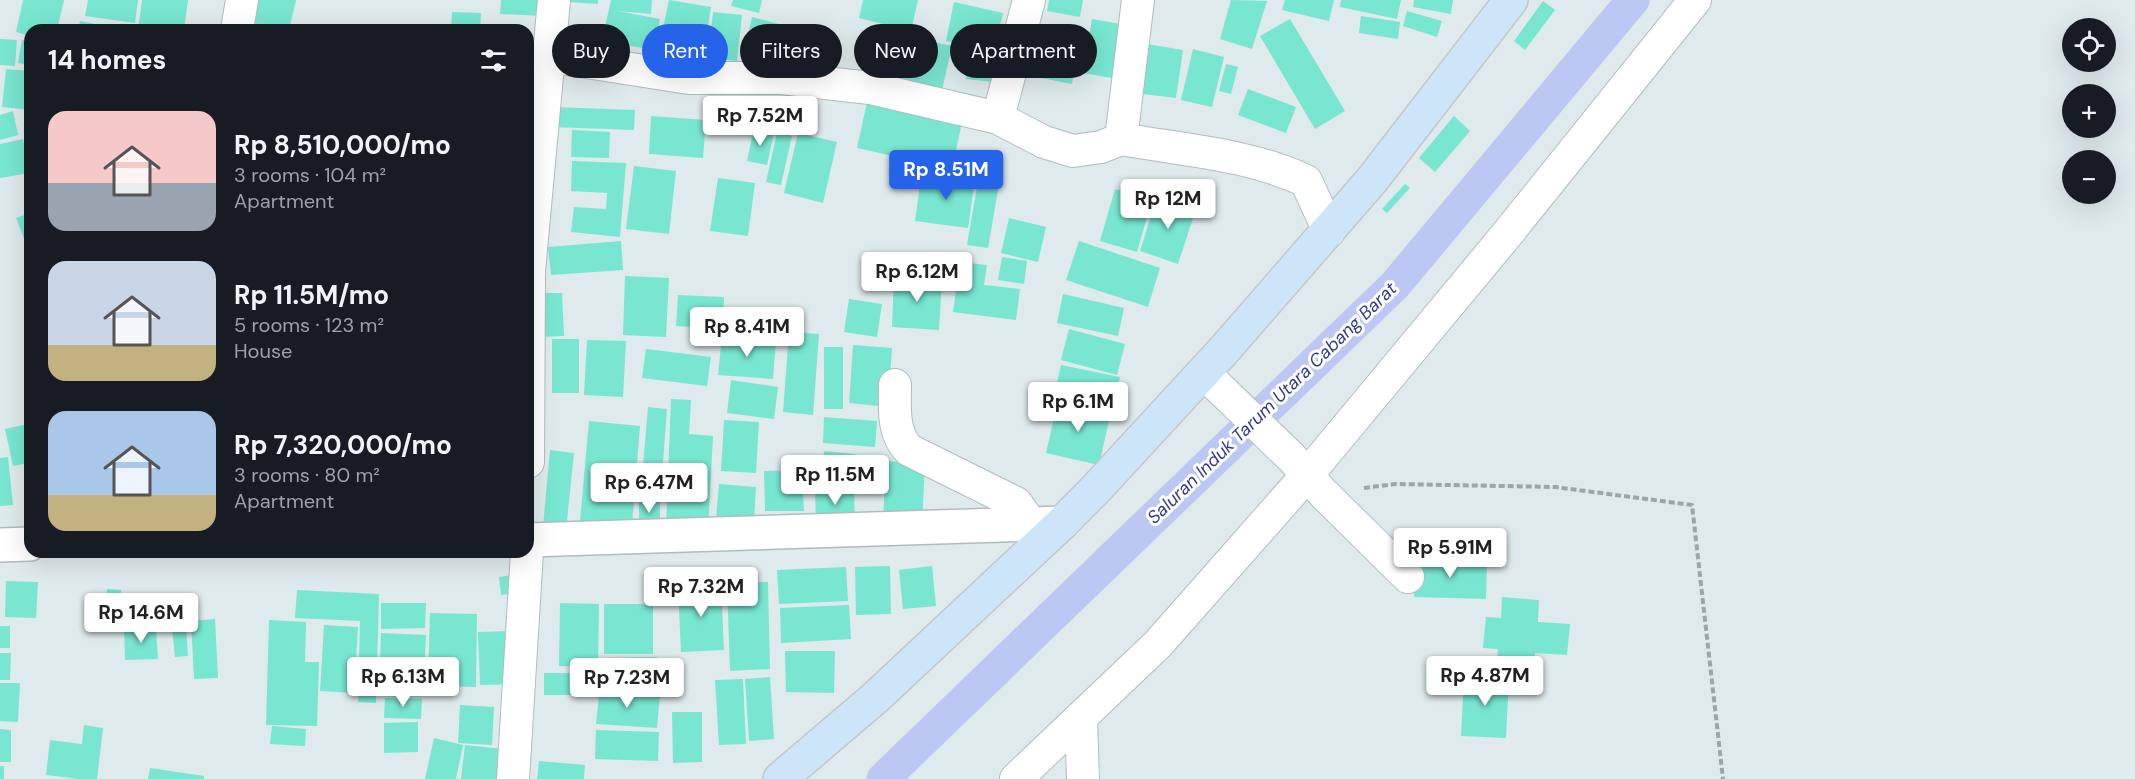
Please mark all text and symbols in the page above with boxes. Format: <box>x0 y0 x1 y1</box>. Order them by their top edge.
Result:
map controls <box>2062 18 2116 204</box>
button: locate <box>2062 18 2116 72</box>
chip: Buy <box>552 24 630 78</box>
chip: Rent <box>642 24 728 78</box>
chip: Filters <box>740 24 842 78</box>
chip: New <box>854 24 938 78</box>
chip: Apartment <box>950 24 1097 78</box>
text: 14 homes <box>48 43 166 77</box>
icon: filters <box>477 44 510 77</box>
button: + <box>2062 84 2116 138</box>
pin: Rp 7.52M <box>698 96 822 147</box>
text: Rp 7.52M <box>717 102 803 128</box>
text: Rp 8,510,000/mo <box>234 128 451 162</box>
icon: home <box>96 135 168 207</box>
pin: Rp 8.51M <box>884 150 1008 201</box>
button: − <box>2062 150 2116 204</box>
text: Rp 8.51M <box>903 156 989 182</box>
text: 3 rooms · 104 m² <box>234 162 386 188</box>
pin: Rp 12M <box>1119 179 1217 230</box>
text: Rp 12M <box>1135 185 1201 211</box>
text: Apartment <box>234 188 334 214</box>
pin: Rp 6.12M <box>855 252 979 303</box>
text: Rp 6.12M <box>875 258 959 284</box>
water label: Saluran Induk Tarum Utara Cabang Barat <box>1142 276 1403 529</box>
text: Rp 11.5M/mo <box>234 278 389 312</box>
icon: home <box>96 285 168 357</box>
pin: Rp 8.41M <box>685 307 809 358</box>
text: 5 rooms · 123 m² <box>234 312 384 338</box>
text: Rp 8.41M <box>704 313 790 339</box>
text: House <box>234 338 292 364</box>
pin: Rp 6.1M <box>1023 382 1133 433</box>
text: Rp 6.1M <box>1042 388 1114 414</box>
text: Rp 7,320,000/mo <box>234 428 452 462</box>
icon: home <box>96 435 168 507</box>
pin: Rp 11.5M <box>773 455 897 506</box>
text: Rp 11.5M <box>795 461 875 487</box>
text: 3 rooms · 80 m² <box>234 462 380 488</box>
pin: Rp 6.47M <box>587 463 711 514</box>
text: Rp 6.47M <box>605 469 693 495</box>
text: Apartment <box>234 488 334 514</box>
pin: Rp 5.91M <box>1388 528 1512 579</box>
text: Rp 5.91M <box>1408 534 1492 560</box>
pin: Rp 7.32M <box>639 567 763 618</box>
text: Rp 7.32M <box>658 573 744 599</box>
pin: Rp 14.6M <box>79 593 203 644</box>
text: Rp 14.6M <box>98 599 184 625</box>
pin: Rp 4.87M <box>1423 656 1547 707</box>
pin: Rp 6.13M <box>341 657 465 708</box>
pin: Rp 7.23M <box>565 658 689 709</box>
text: Rp 4.87M <box>1440 662 1530 688</box>
text: Rp 6.13M <box>361 663 445 689</box>
text: Rp 7.23M <box>584 664 670 690</box>

